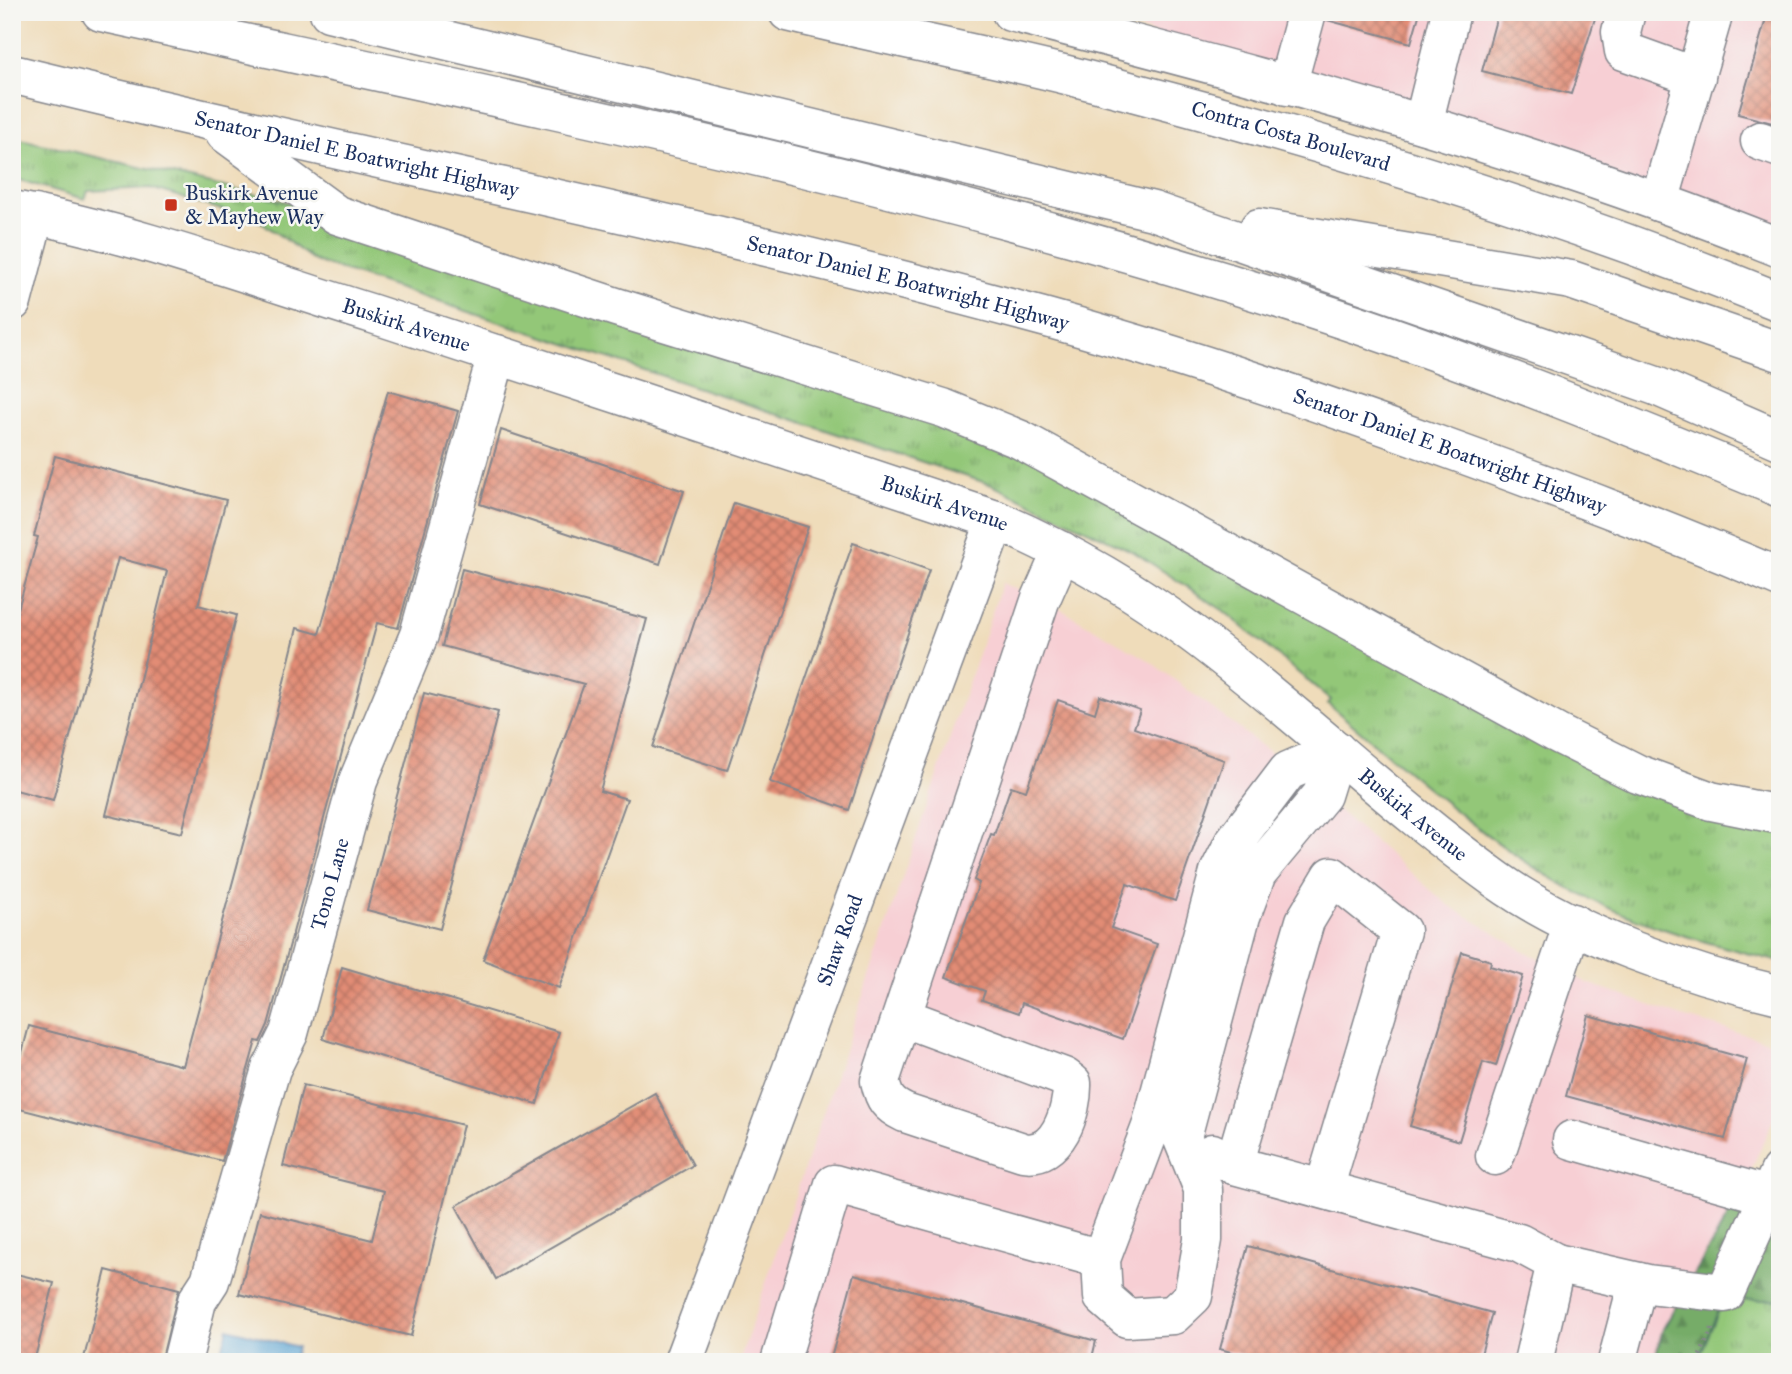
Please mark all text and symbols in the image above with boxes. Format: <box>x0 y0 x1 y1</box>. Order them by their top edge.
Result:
street label: Contra Costa Boulevard <box>1188 95 1394 177</box>
street label: Senator Daniel E Boatwright Highway <box>192 105 523 203</box>
place label: Buskirk Avenue & Mayhew Way <box>185 180 324 230</box>
marker: Buskirk Avenue & Mayhew Way <box>163 197 179 213</box>
street label: Senator Daniel E Boatwright Highway <box>744 230 1073 337</box>
street label: Buskirk Avenue <box>339 292 474 358</box>
street label: Senator Daniel E Boatwright Highway <box>1290 382 1612 520</box>
street label: Buskirk Avenue <box>877 469 1013 537</box>
street label: Buskirk Avenue <box>1353 762 1473 867</box>
street label: Tono Lane <box>305 835 355 933</box>
street label: Shaw Road <box>811 890 869 990</box>

